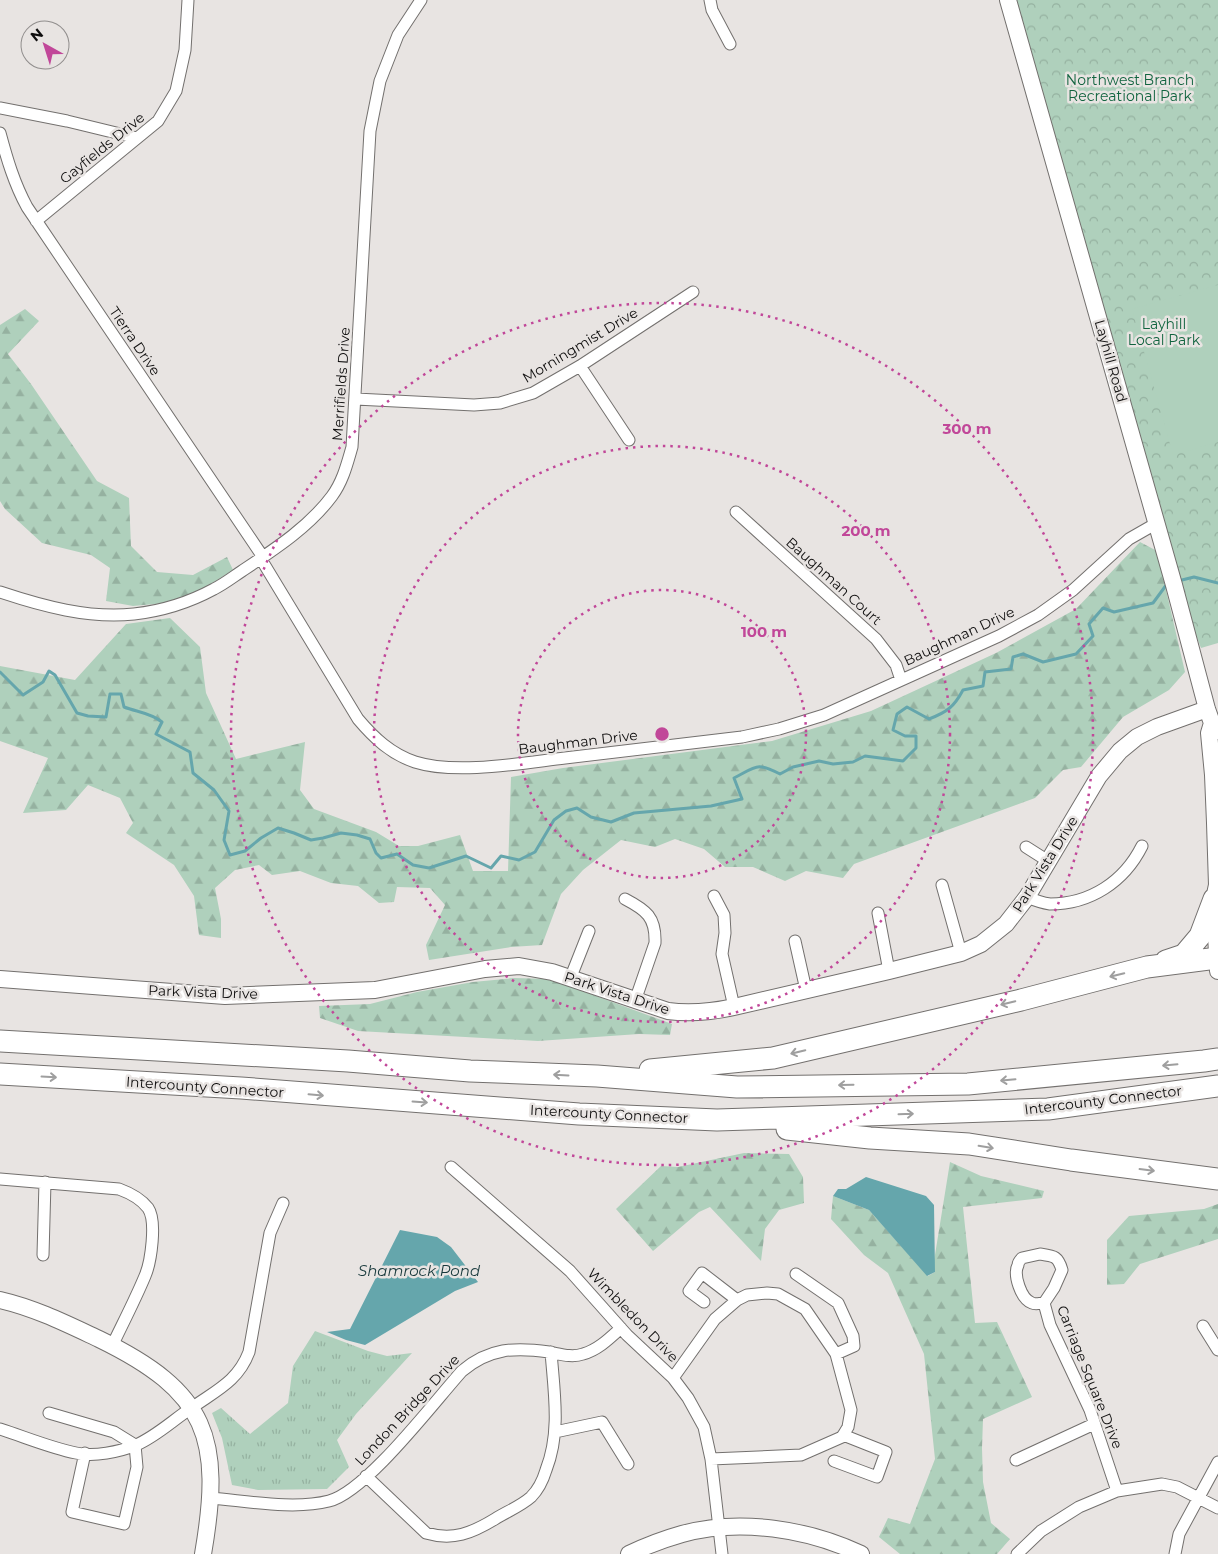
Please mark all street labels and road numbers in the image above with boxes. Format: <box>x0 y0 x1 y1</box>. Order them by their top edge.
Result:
street label: Gayfields Drive <box>56 108 148 188</box>
street label: Tierra Drive <box>105 303 165 379</box>
street label: Morningmist Drive <box>519 303 641 387</box>
street label: Layhill Road <box>1091 318 1131 404</box>
street label: Merrifields Drive <box>328 327 354 441</box>
street label: Baughman Court <box>782 533 886 629</box>
street label: Baughman Drive <box>901 602 1017 670</box>
street label: Baughman Drive <box>517 726 639 758</box>
street label: Park Vista Drive <box>1008 813 1082 915</box>
street label: Park Vista Drive <box>562 967 672 1019</box>
street label: Park Vista Drive <box>148 981 258 1003</box>
street label: Intercounty Connector <box>125 1072 285 1102</box>
street label: Intercounty Connector <box>1023 1081 1183 1119</box>
street label: Intercounty Connector <box>529 1101 689 1127</box>
street label: Wimbledon Drive <box>584 1264 682 1366</box>
street label: Carriage Square Drive <box>1053 1303 1127 1451</box>
street label: London Bridge Drive <box>351 1351 463 1469</box>

